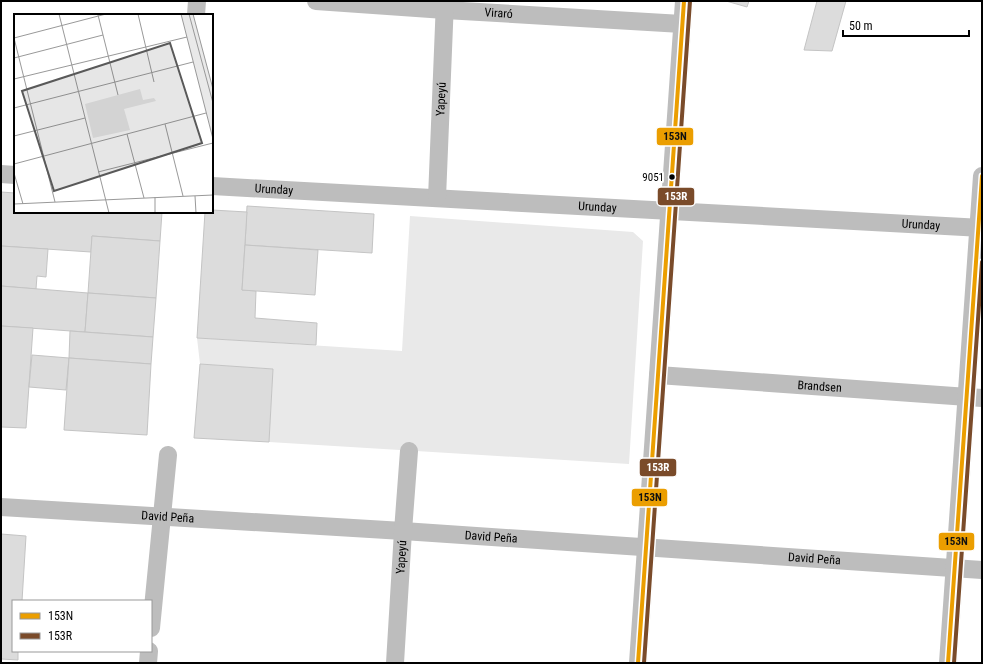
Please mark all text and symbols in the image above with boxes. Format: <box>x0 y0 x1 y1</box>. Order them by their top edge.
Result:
street label: Viraró <box>484 5 513 21</box>
scale bar <box>843 12 969 38</box>
inset map <box>14 14 213 213</box>
text: 50 m <box>849 19 873 33</box>
street label: Yapeyú <box>433 82 449 116</box>
line badge: 153N <box>656 127 694 146</box>
text: 153N <box>663 130 687 143</box>
place label: 9051 <box>642 171 664 184</box>
marker: 9051 <box>667 172 677 182</box>
street label: Urunday <box>254 181 294 197</box>
line badge: 153R <box>657 187 695 206</box>
text: 153R <box>665 190 687 203</box>
street label: Urunday <box>578 199 617 215</box>
street label: Urunday <box>901 217 941 233</box>
street label: Brandsen <box>797 378 842 395</box>
line badge: 153R <box>639 458 677 477</box>
text: 153R <box>647 461 669 474</box>
line badge: 153N <box>631 488 668 507</box>
text: 153N <box>638 491 662 504</box>
street label: David Peña <box>141 508 195 526</box>
street label: David Peña <box>464 528 518 546</box>
line badge: 153N <box>938 532 975 551</box>
text: 153N <box>944 535 968 548</box>
street label: Yapeyú <box>393 540 409 575</box>
street label: David Peña <box>787 550 841 567</box>
legend <box>12 600 152 652</box>
text: 153N <box>48 609 73 623</box>
text: 153R <box>48 629 73 643</box>

